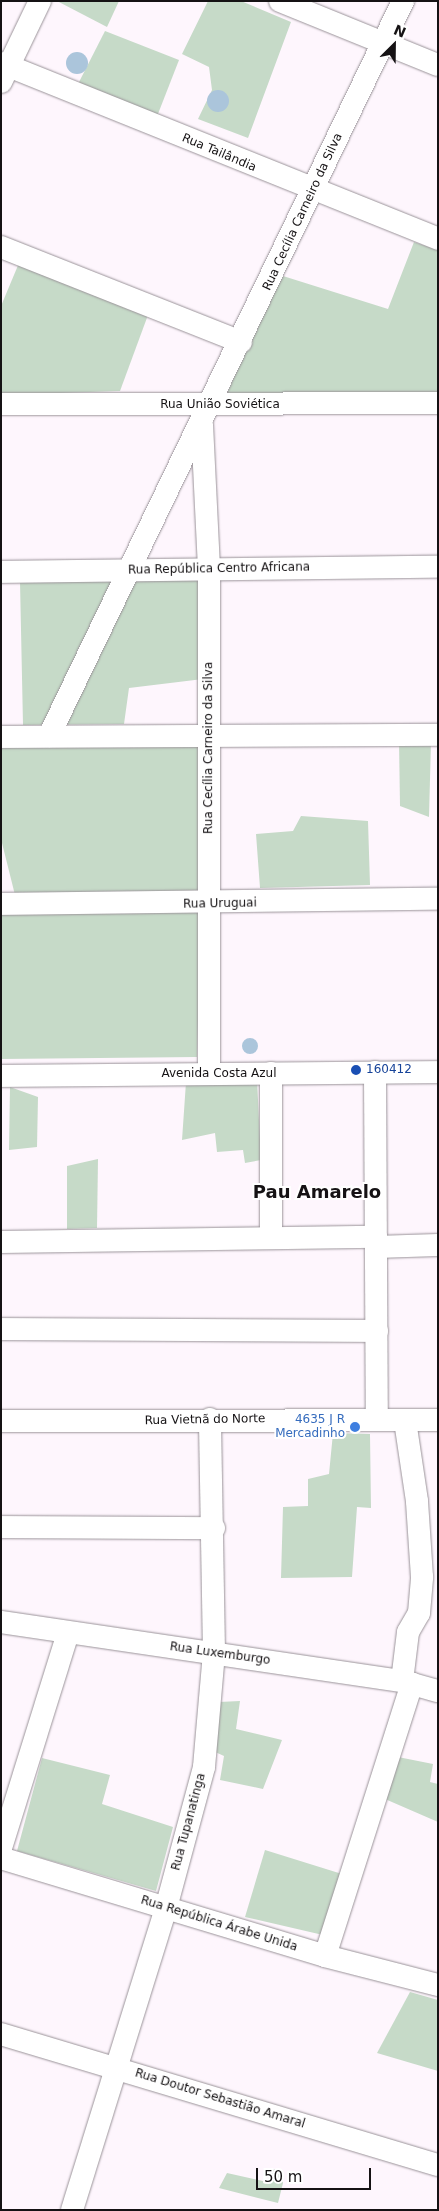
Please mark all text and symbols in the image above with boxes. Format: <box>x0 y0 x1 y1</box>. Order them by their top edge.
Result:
north arrow <box>369 20 419 70</box>
text: N <box>391 22 408 41</box>
street label: Rua Tailândia <box>180 131 258 175</box>
street label: Rua Cecília Carneiro da Silva <box>260 131 346 293</box>
street label: Rua União Soviética <box>160 398 280 412</box>
street label: Rua República Centro Africana <box>128 560 310 578</box>
street label: Rua Cecília Carneiro da Silva <box>202 662 216 834</box>
street label: Rua Uruguai <box>183 896 257 912</box>
place label: 160412 <box>366 1063 412 1077</box>
marker: 160412 <box>350 1064 362 1076</box>
street label: Avenida Costa Azul <box>161 1067 277 1081</box>
district label: Pau Amarelo <box>253 1181 381 1203</box>
street label: Rua Vietnã do Norte <box>144 1412 266 1428</box>
place label: 4635 J R Mercadinho <box>275 1413 345 1441</box>
marker: 4635 J R Mercadinho <box>349 1421 361 1433</box>
street label: Rua Luxemburgo <box>169 1640 271 1668</box>
street label: Rua Tupanatinga <box>169 1772 209 1872</box>
street label: Rua República Árabe Unida <box>139 1893 299 1955</box>
street label: Rua Doutor Sebastião Amaral <box>133 2066 307 2132</box>
scale bar <box>259 2158 374 2190</box>
text: 50 m <box>264 2168 302 2186</box>

